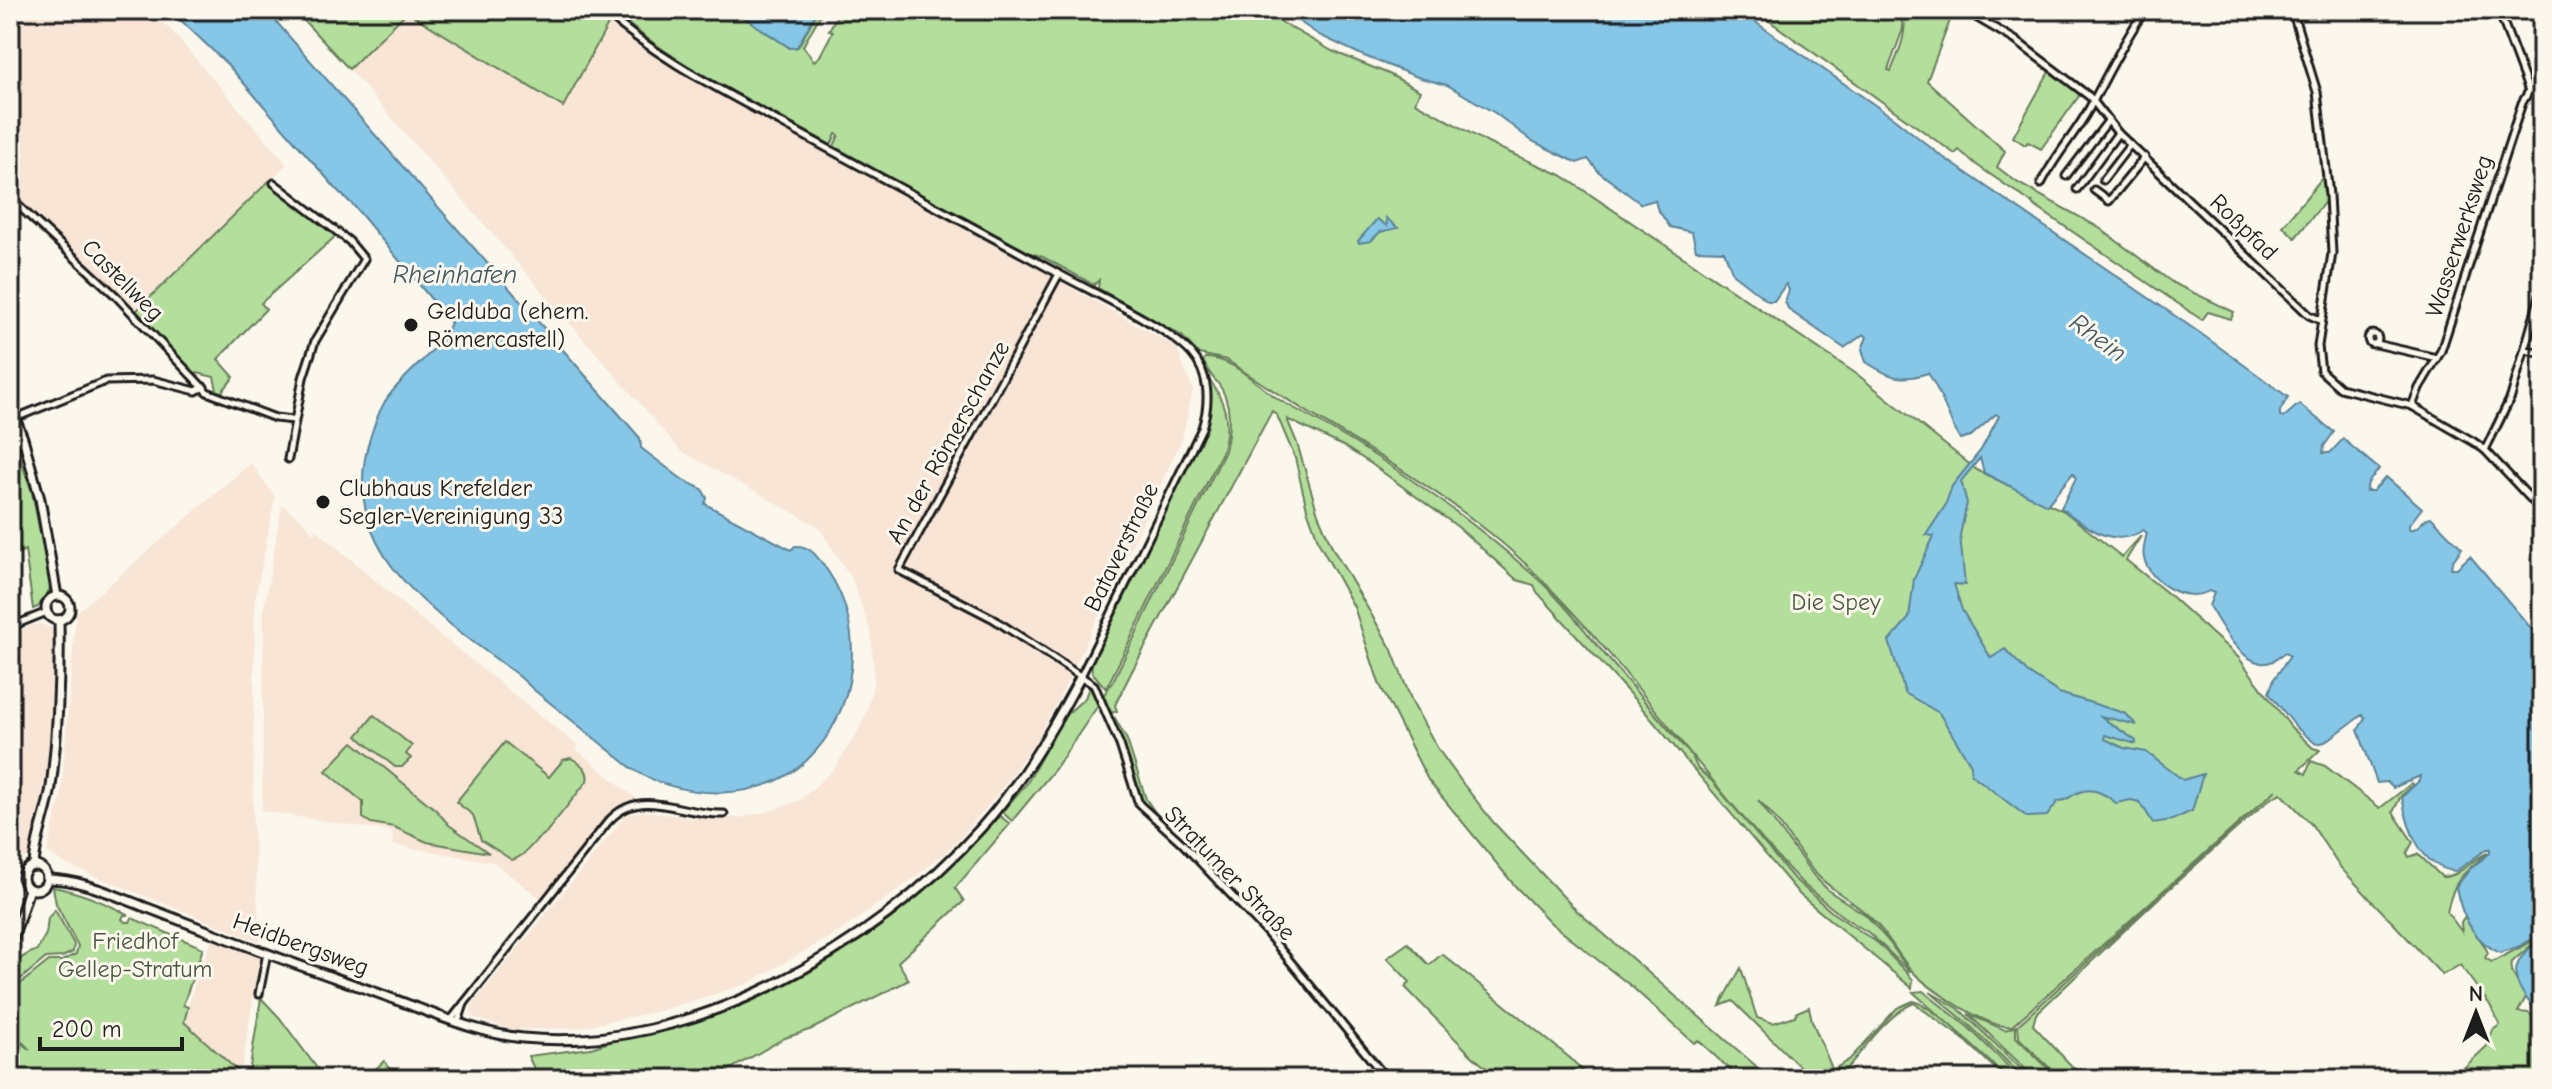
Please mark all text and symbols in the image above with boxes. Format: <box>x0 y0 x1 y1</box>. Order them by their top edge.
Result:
street label: Wasserwerksweg <box>2420 151 2498 321</box>
street label: Roßpfad <box>2204 188 2284 266</box>
street label: Castellweg <box>76 233 170 327</box>
water label: Rheinhafen <box>393 260 517 290</box>
place label: Gelduba (ehem. Römercastell) <box>427 297 588 353</box>
water label: Rhein <box>2064 307 2132 369</box>
marker: Gelduba (ehem. Römercastell) <box>402 316 420 334</box>
street label: An der Römerschanze <box>881 336 1015 548</box>
place label: Clubhaus Krefelder Segler-Vereinigung 33 <box>339 474 563 530</box>
street label: Bataverstraße <box>1078 478 1164 616</box>
marker: Clubhaus Krefelder Segler-Vereinigung 33 <box>314 493 332 511</box>
park label: Die Spey <box>1791 588 1881 616</box>
street label: Stratumer Straße <box>1159 800 1301 946</box>
street label: Heidbergsweg <box>229 906 373 982</box>
park label: Friedhof Gellep-Stratum <box>58 927 212 983</box>
north arrow <box>2436 973 2516 1053</box>
text: N <box>2469 981 2483 1007</box>
scale bar <box>40 1001 182 1051</box>
text: 200 m <box>52 1015 122 1043</box>

